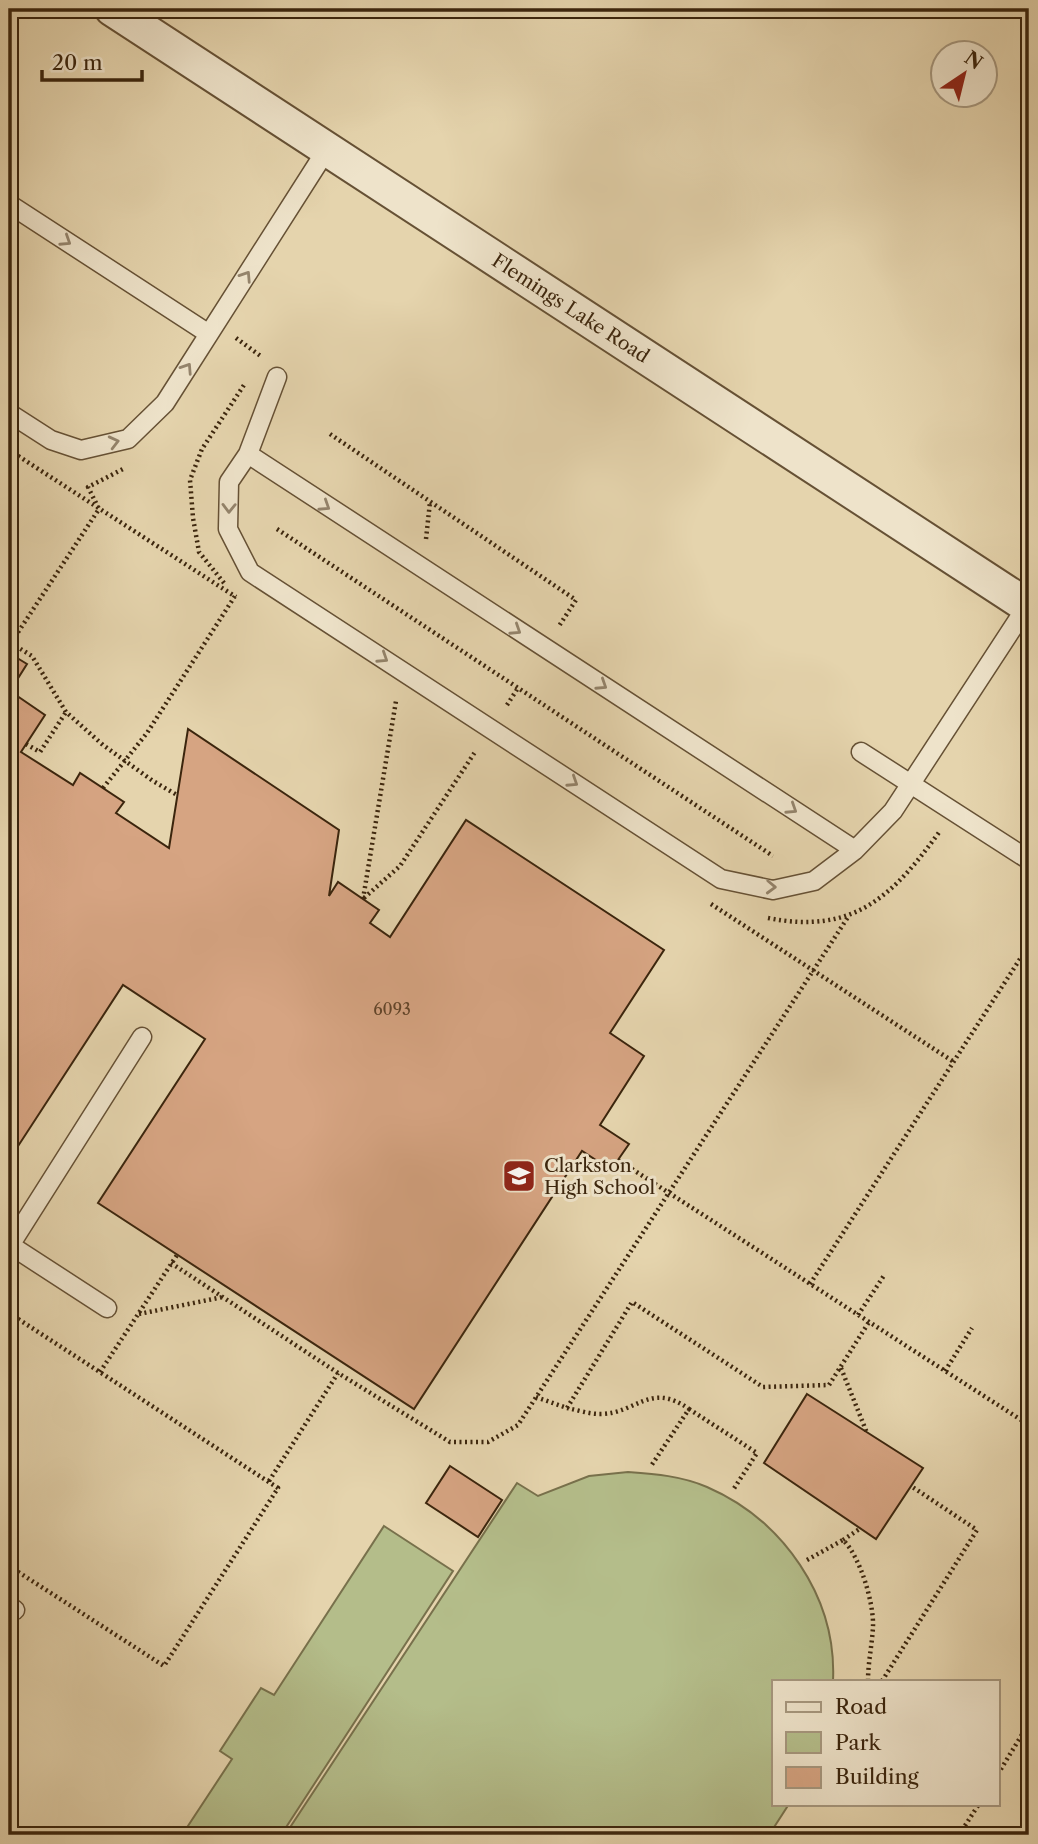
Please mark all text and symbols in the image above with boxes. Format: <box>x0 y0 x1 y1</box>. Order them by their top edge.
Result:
scale bar <box>42 38 142 82</box>
north arrow <box>930 38 1000 108</box>
text: N <box>960 46 987 75</box>
text: 20 m <box>52 50 103 75</box>
one-way arrow <box>58 233 71 246</box>
street label: Flemings Lake Road <box>488 249 654 368</box>
one-way arrow <box>238 271 250 284</box>
one-way arrow <box>179 363 192 376</box>
one-way arrow <box>108 436 120 450</box>
one-way arrow <box>317 497 330 510</box>
one-way arrow <box>221 502 236 513</box>
one-way arrow <box>508 621 521 634</box>
one-way arrow <box>375 650 388 663</box>
one-way arrow <box>594 677 607 690</box>
one-way arrow <box>565 774 578 787</box>
one-way arrow <box>785 801 798 814</box>
one-way arrow <box>766 880 777 895</box>
house number: 6093 <box>373 999 411 1019</box>
place label: Clarkston High School <box>544 1154 656 1199</box>
school or university icon: Clarkston High School <box>500 1157 538 1195</box>
legend <box>772 1680 1000 1806</box>
text: Road <box>835 1694 887 1719</box>
text: Park <box>835 1730 881 1755</box>
text: Building <box>835 1764 920 1789</box>

